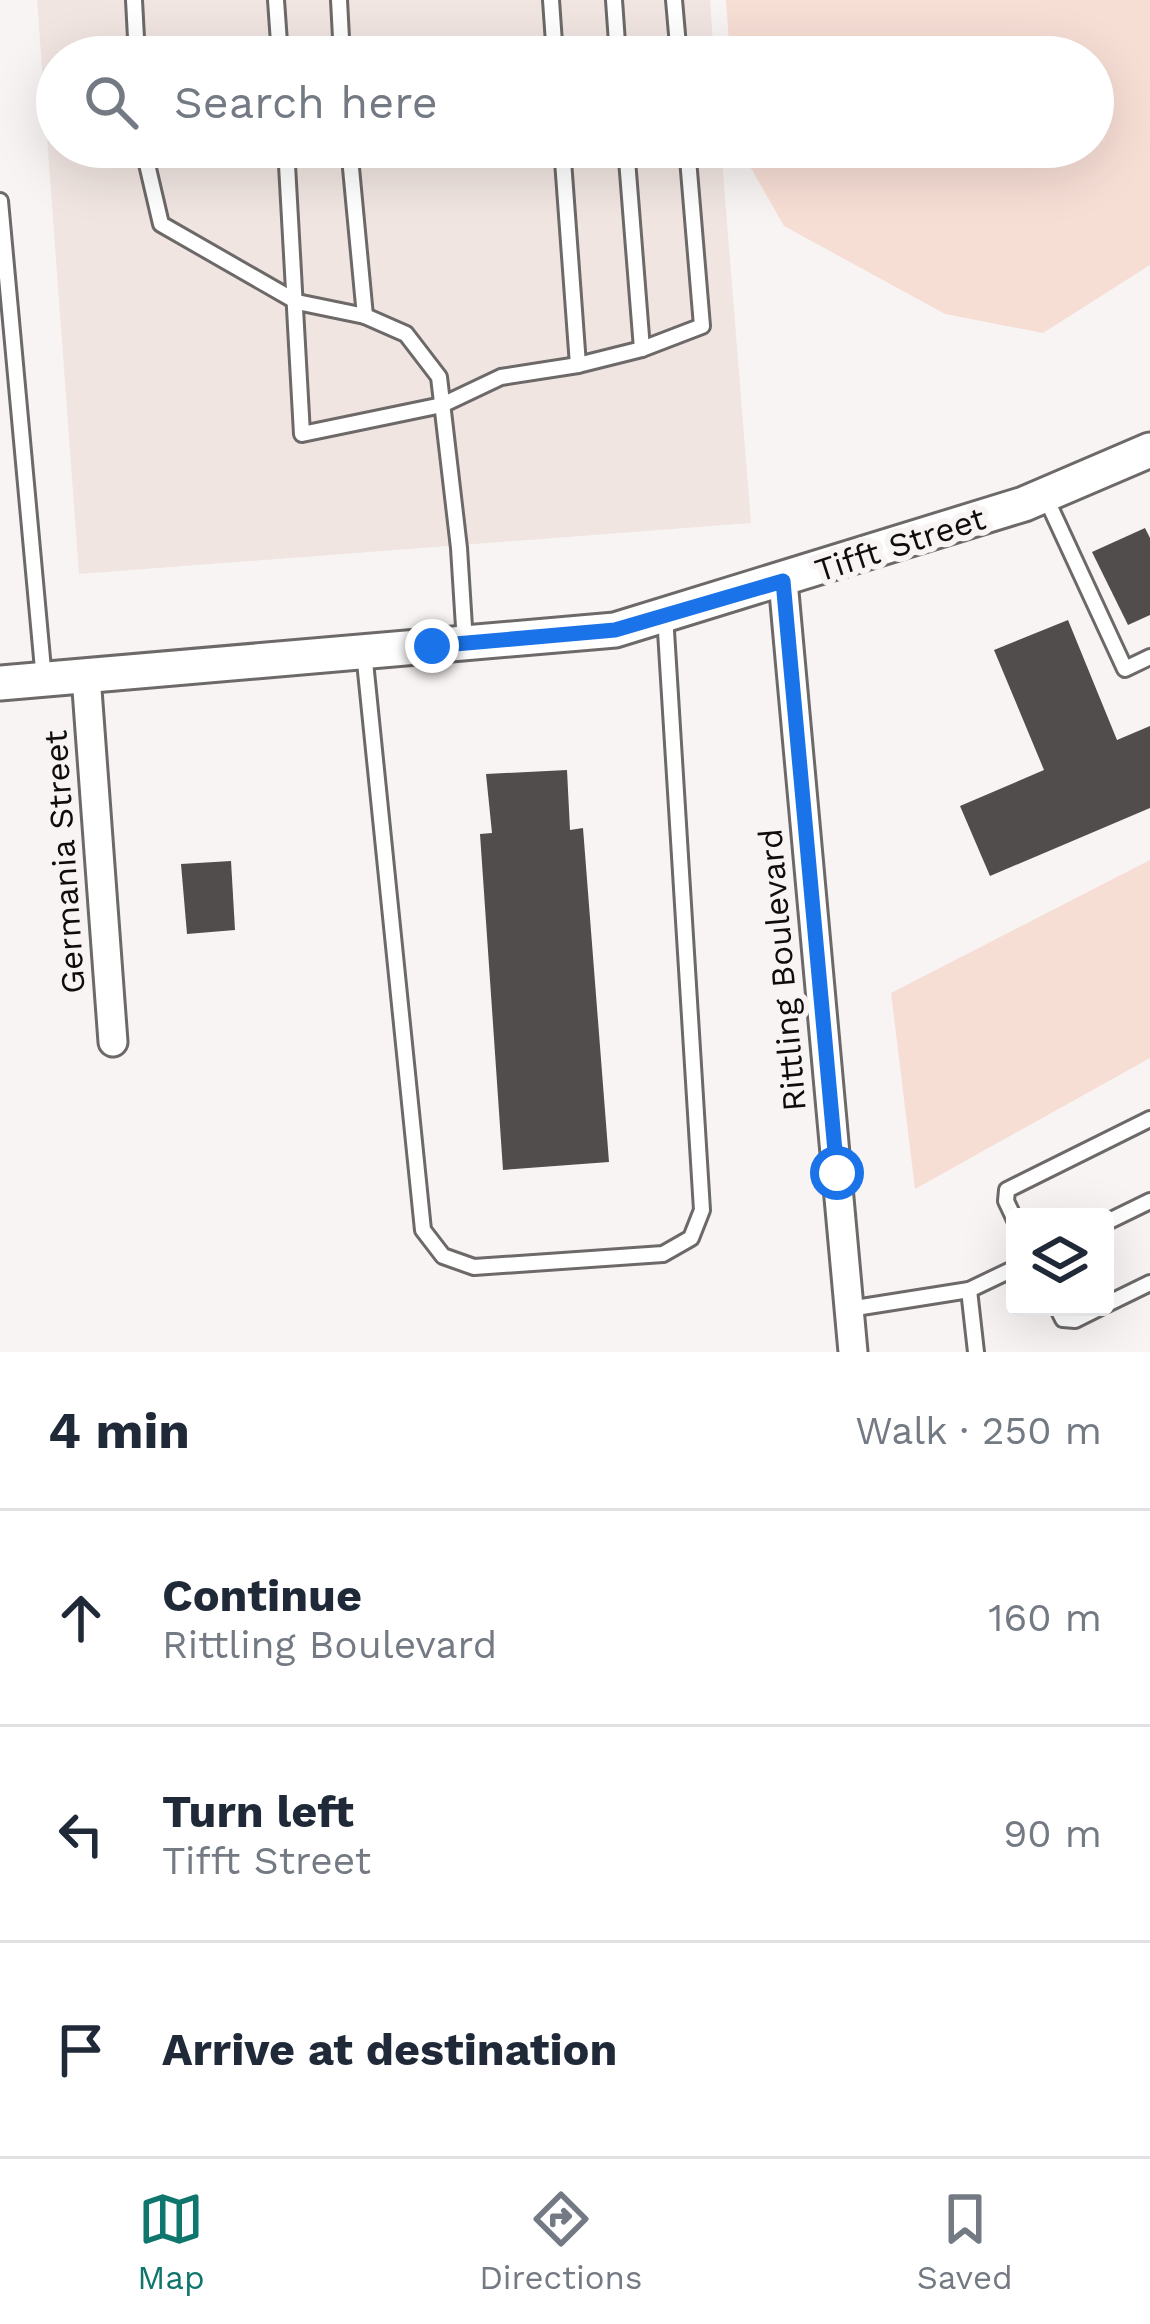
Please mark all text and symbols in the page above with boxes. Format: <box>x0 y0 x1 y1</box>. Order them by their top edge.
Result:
search box <box>36 36 1114 168</box>
icon: search <box>78 69 144 135</box>
text: Search here <box>174 76 438 129</box>
street label: Tifft Street <box>810 498 990 590</box>
route end <box>405 619 459 673</box>
street label: Germania Street <box>35 729 93 995</box>
street label: Rittling Boulevard <box>750 827 814 1113</box>
route start <box>810 1146 864 1200</box>
map controls <box>1006 1208 1114 1316</box>
button: layers <box>1006 1208 1114 1316</box>
text: 4 min <box>48 1401 190 1460</box>
text: Walk · 250 m <box>855 1408 1102 1453</box>
text: Continue <box>162 1569 362 1622</box>
icon: ahead <box>48 1585 114 1651</box>
text: 160 m <box>988 1595 1102 1640</box>
text: Rittling Boulevard <box>162 1622 497 1667</box>
text: Turn left <box>162 1785 354 1838</box>
icon: left <box>48 1801 114 1867</box>
text: 90 m <box>1003 1811 1102 1856</box>
text: Tifft Street <box>162 1838 371 1883</box>
icon: arrive <box>48 2017 114 2083</box>
text: Arrive at destination <box>162 2023 617 2076</box>
tab: Map <box>137 2186 205 2297</box>
tab: Directions <box>479 2186 642 2297</box>
tab: Saved <box>917 2186 1013 2297</box>

